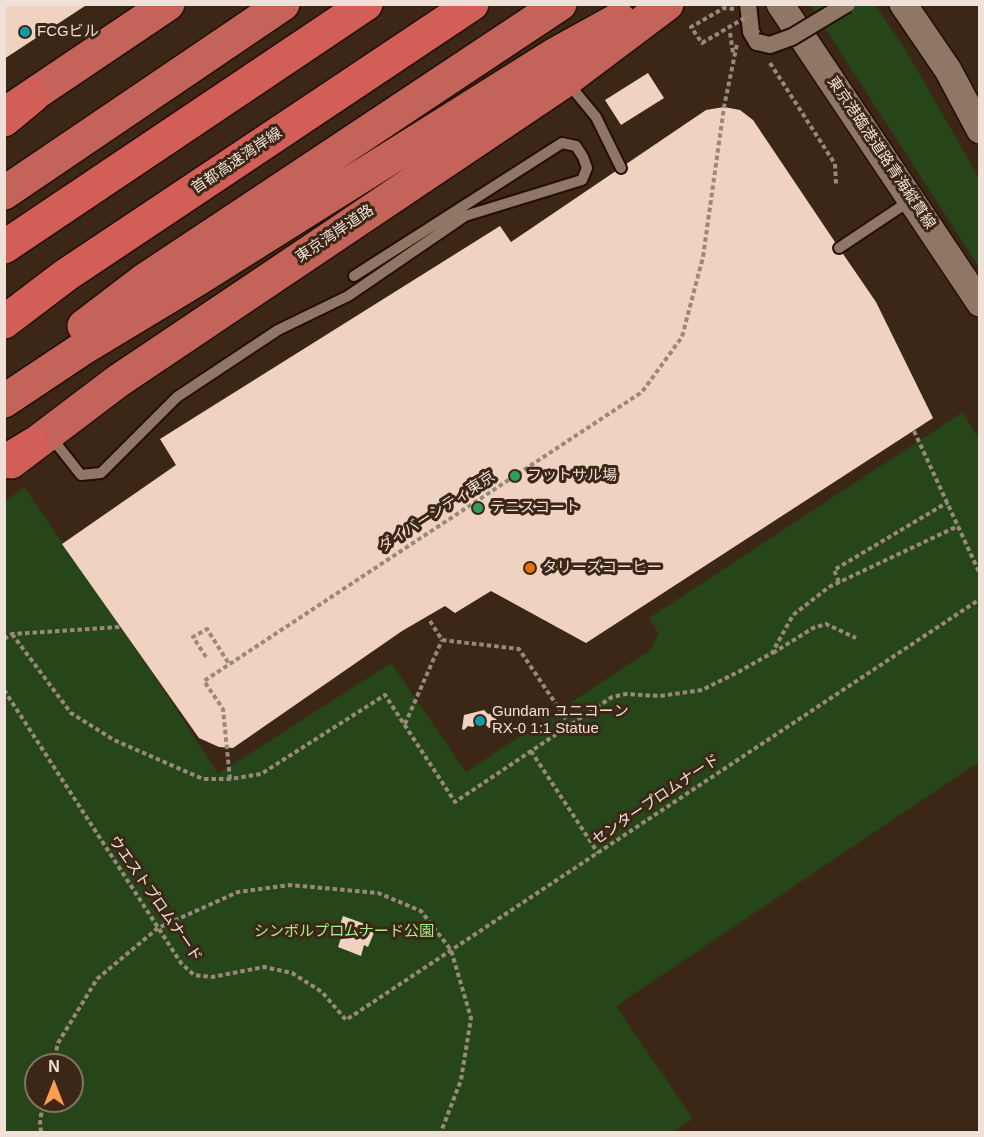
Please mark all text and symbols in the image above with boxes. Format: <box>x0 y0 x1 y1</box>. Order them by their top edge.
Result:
place label: FCGビル <box>37 23 99 41</box>
marker: FCGビル <box>18 25 32 39</box>
street label: 東京港臨港道路青海縦貫線 <box>823 73 939 233</box>
street label: 首都高速湾岸線 <box>188 124 286 198</box>
street label: 東京湾岸道路 <box>293 201 377 267</box>
place label: フットサル場 <box>527 467 617 485</box>
street label: ダイバーシティ東京 <box>375 468 499 556</box>
marker: フットサル場 <box>508 469 522 483</box>
place label: テニスコート <box>490 499 580 517</box>
marker: テニスコート <box>471 501 485 515</box>
place label: タリーズコーヒー <box>542 559 662 577</box>
marker: タリーズコーヒー <box>523 561 537 575</box>
place label: Gundam ユニコーン RX-0 1:1 Statue <box>492 703 629 738</box>
marker: Gundam ユニコーン RX-0 1:1 Statue <box>473 714 487 728</box>
street label: センタープロムナード <box>589 751 723 849</box>
street label: ウエストプロムナード <box>105 832 205 966</box>
park label: シンボルプロムナード公園 <box>254 923 434 941</box>
north arrow <box>24 1053 84 1113</box>
text: N <box>48 1058 60 1075</box>

